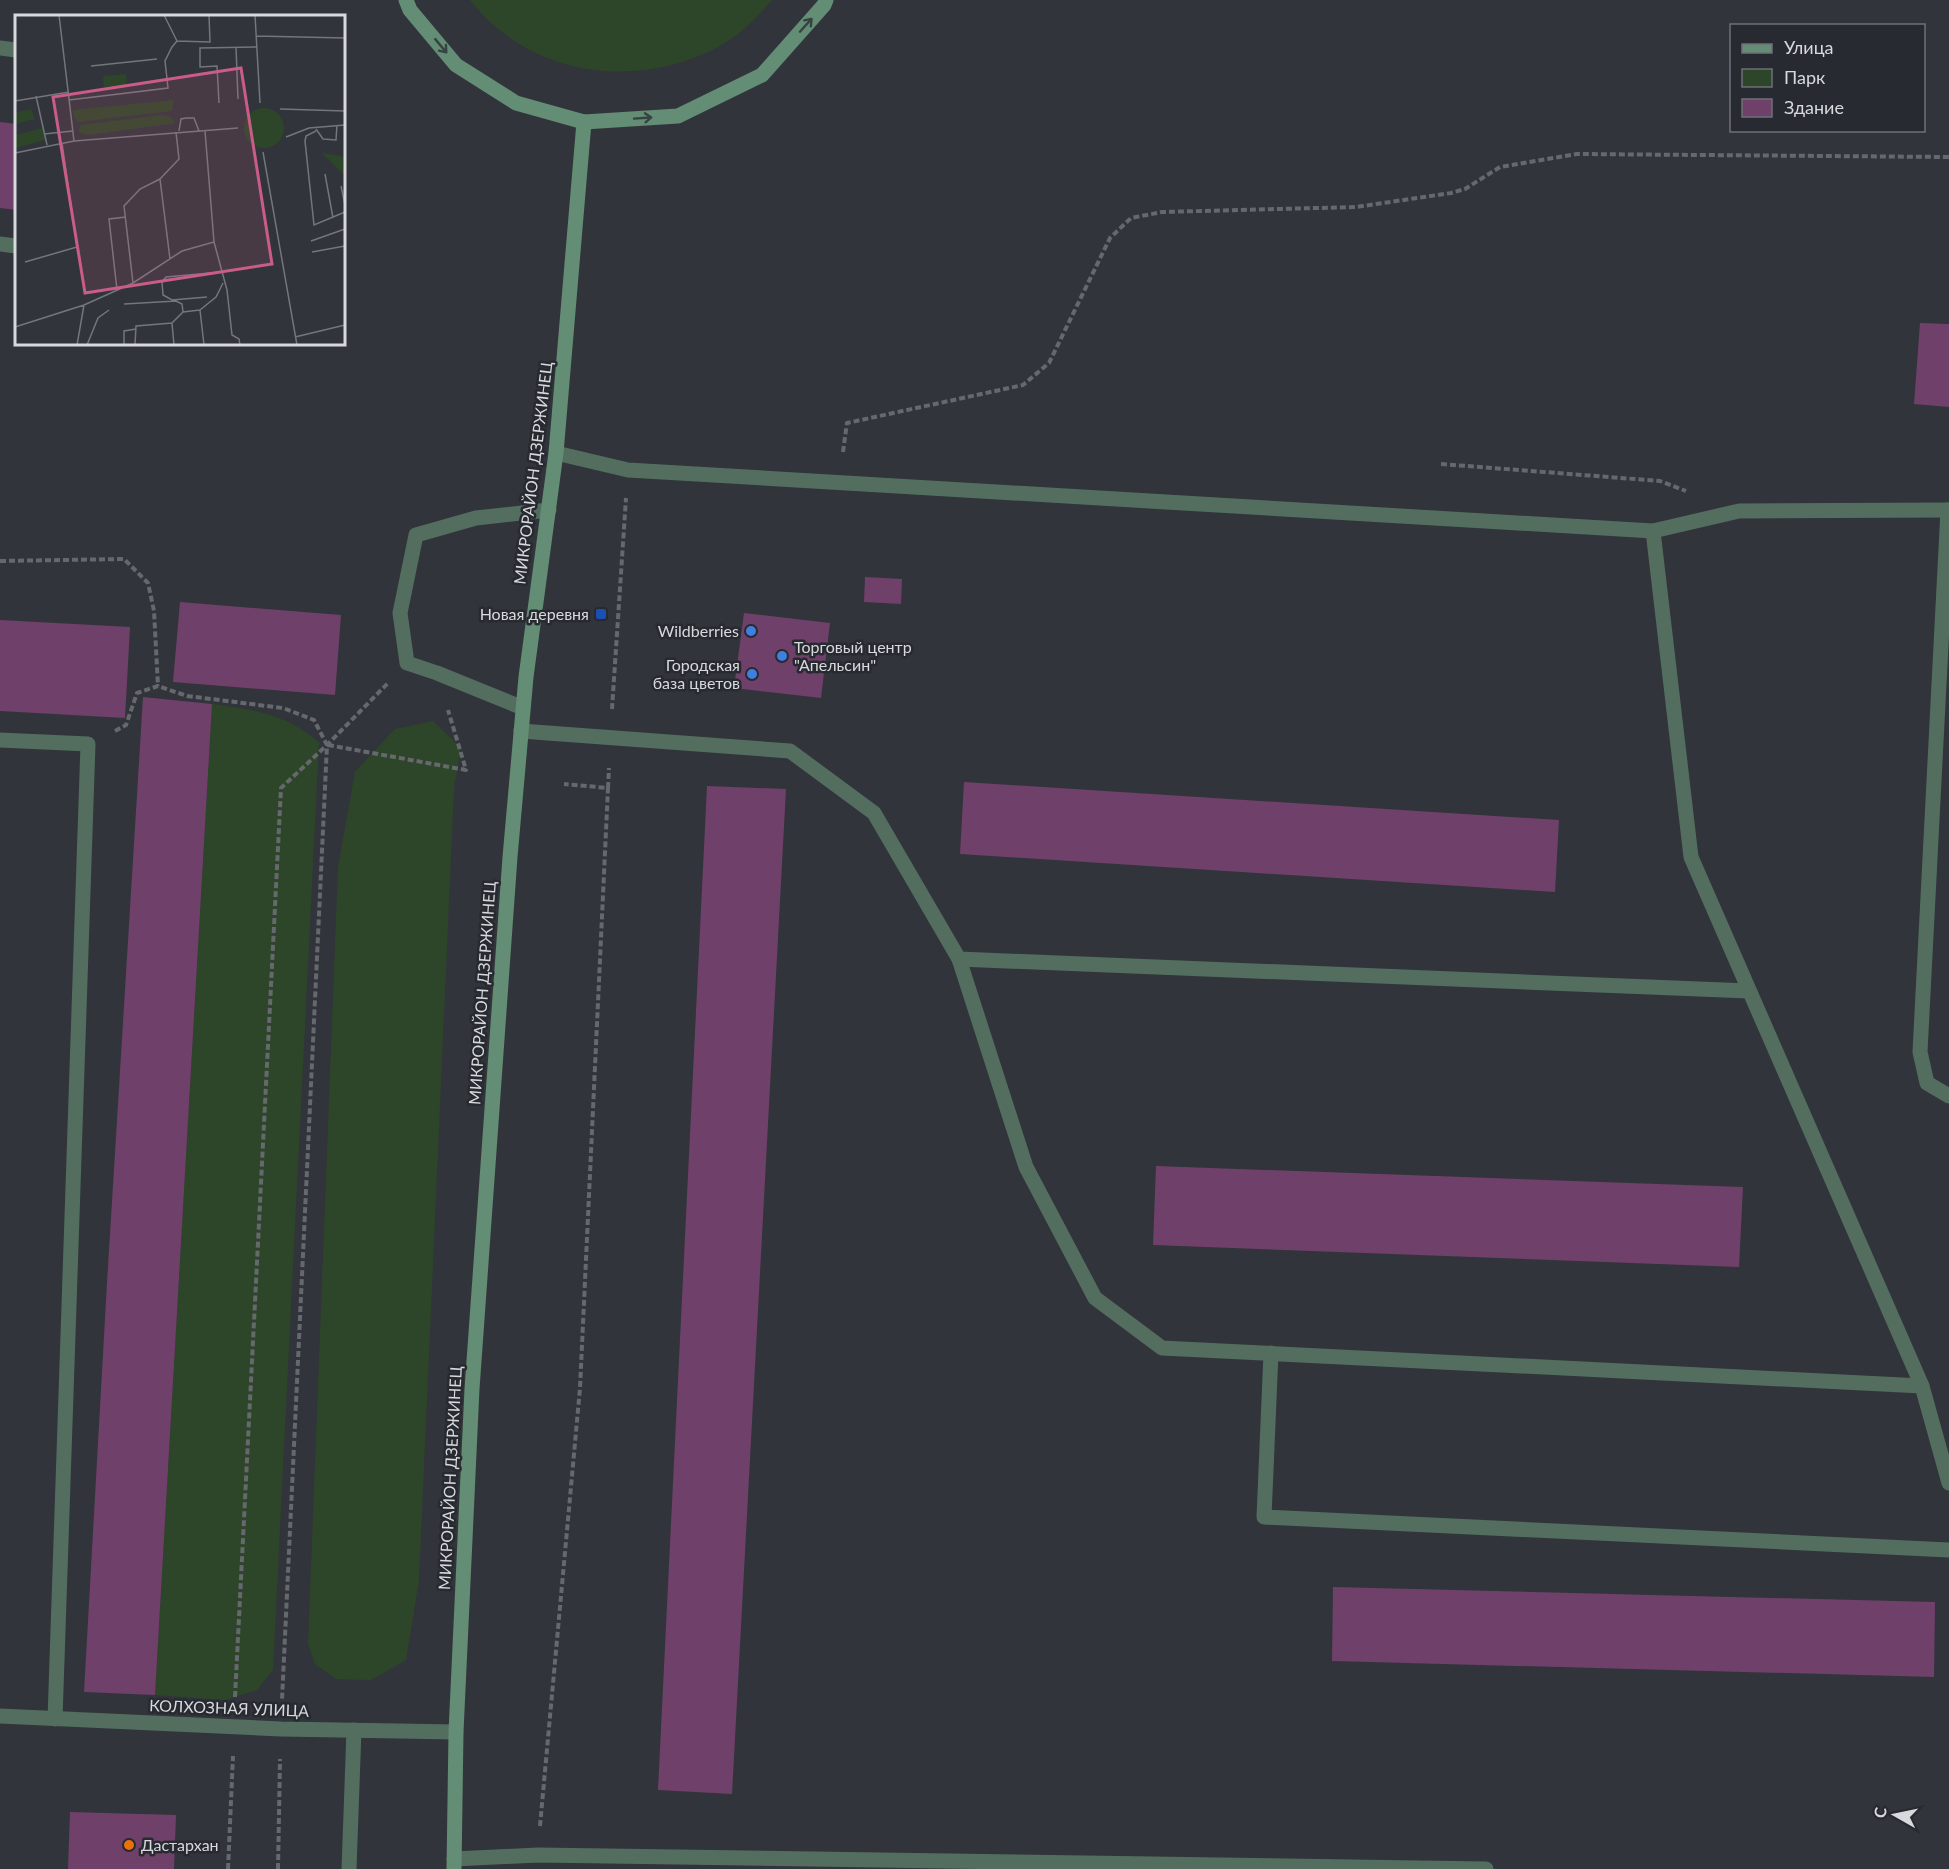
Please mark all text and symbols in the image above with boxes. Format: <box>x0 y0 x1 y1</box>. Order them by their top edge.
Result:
inset map <box>15 15 345 345</box>
one-way arrow <box>799 18 813 33</box>
legend <box>1730 24 1925 132</box>
text: Улица <box>1784 36 1834 58</box>
one-way arrow <box>434 38 447 54</box>
text: Парк <box>1784 66 1826 88</box>
text: Здание <box>1784 96 1844 118</box>
one-way arrow <box>632 112 652 123</box>
street label: МИКРОРАЙОН ДЗЕРЖИНЕЦ <box>509 360 556 585</box>
place label: Новая деревня <box>480 604 589 623</box>
marker: Новая деревня <box>594 607 608 621</box>
place label: Wildberries <box>658 621 739 640</box>
marker: Wildberries <box>744 624 758 638</box>
place label: Торговый центр "Апельсин" <box>794 637 912 674</box>
marker: Торговый центр "Апельсин" <box>775 649 789 663</box>
place label: Городская база цветов <box>653 655 740 692</box>
marker: Городская база цветов <box>745 667 759 681</box>
street label: МИКРОРАЙОН ДЗЕРЖИНЕЦ <box>464 880 499 1106</box>
street label: МИКРОРАЙОН ДЗЕРЖИНЕЦ <box>434 1365 465 1590</box>
street label: КОЛХОЗНАЯ УЛИЦА <box>149 1695 309 1720</box>
north arrow <box>1865 1785 1925 1845</box>
text: С <box>1869 1805 1890 1819</box>
place label: Дастархан <box>141 1835 219 1854</box>
marker: Дастархан <box>122 1838 136 1852</box>

